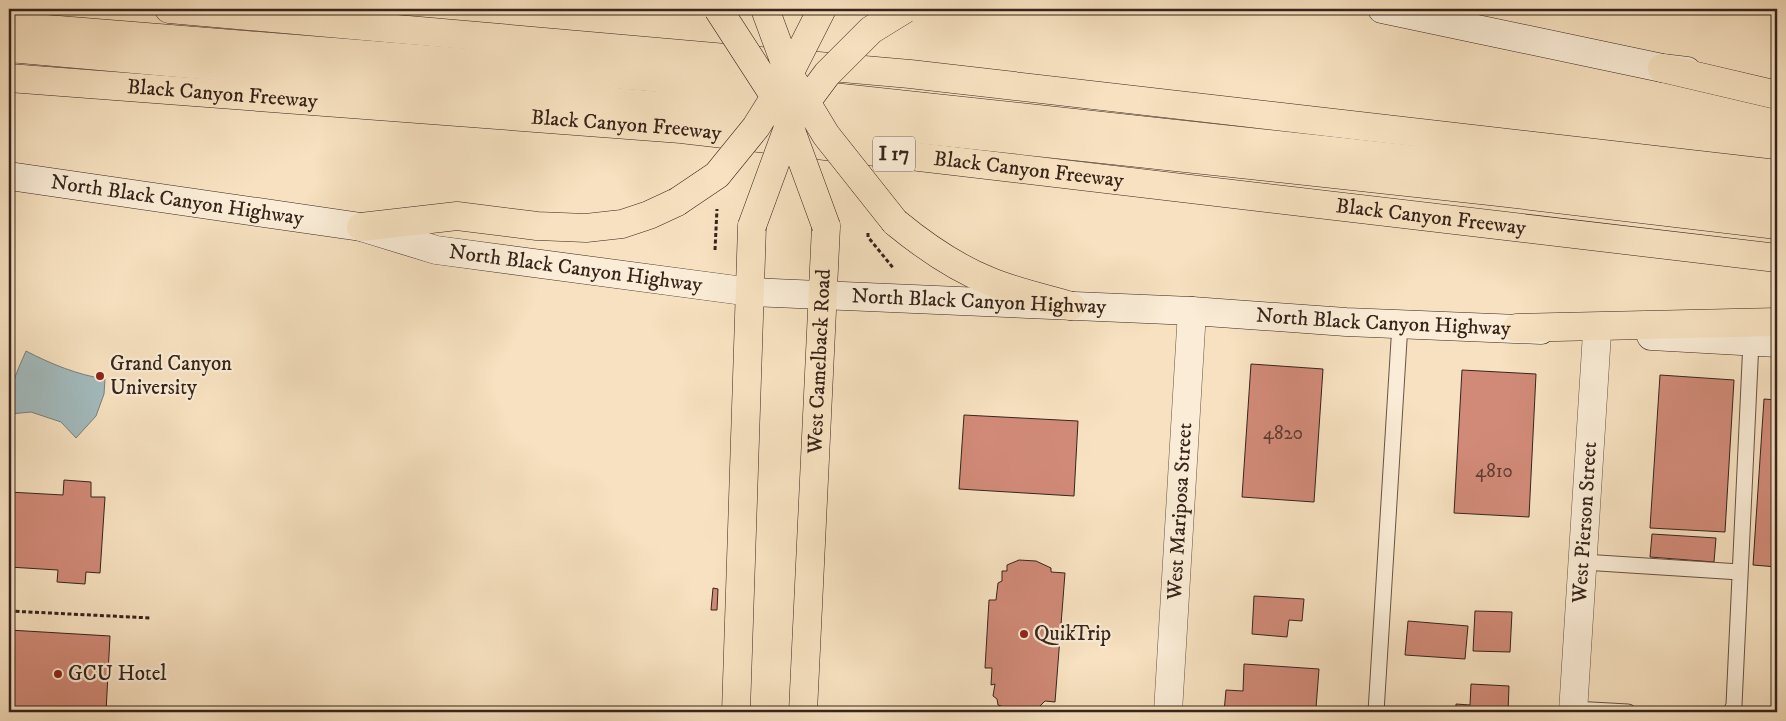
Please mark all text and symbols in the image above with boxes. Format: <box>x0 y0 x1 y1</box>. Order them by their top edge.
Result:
street label: Black Canyon Freeway <box>126 74 320 114</box>
street label: Black Canyon Freeway <box>530 105 724 147</box>
road number: I 17 <box>873 136 915 172</box>
street label: Black Canyon Freeway <box>932 146 1126 194</box>
street label: North Black Canyon Highway <box>49 169 306 232</box>
street label: Black Canyon Freeway <box>1335 193 1528 241</box>
street label: North Black Canyon Highway <box>447 239 705 299</box>
street label: West Camelback Road <box>802 268 837 455</box>
street label: North Black Canyon Highway <box>851 283 1108 320</box>
street label: North Black Canyon Highway <box>1255 303 1512 342</box>
place label: Grand Canyon University <box>110 351 232 401</box>
marker: Grand Canyon University <box>94 370 106 382</box>
street label: West Mariposa Street <box>1162 422 1198 602</box>
house number: 4820 <box>1263 422 1303 445</box>
street label: West Pierson Street <box>1567 441 1603 605</box>
house number: 4810 <box>1475 460 1513 483</box>
place label: QuikTrip <box>1034 621 1111 647</box>
marker: QuikTrip <box>1018 628 1030 640</box>
place label: GCU Hotel <box>68 661 167 687</box>
marker: GCU Hotel <box>52 668 64 680</box>

